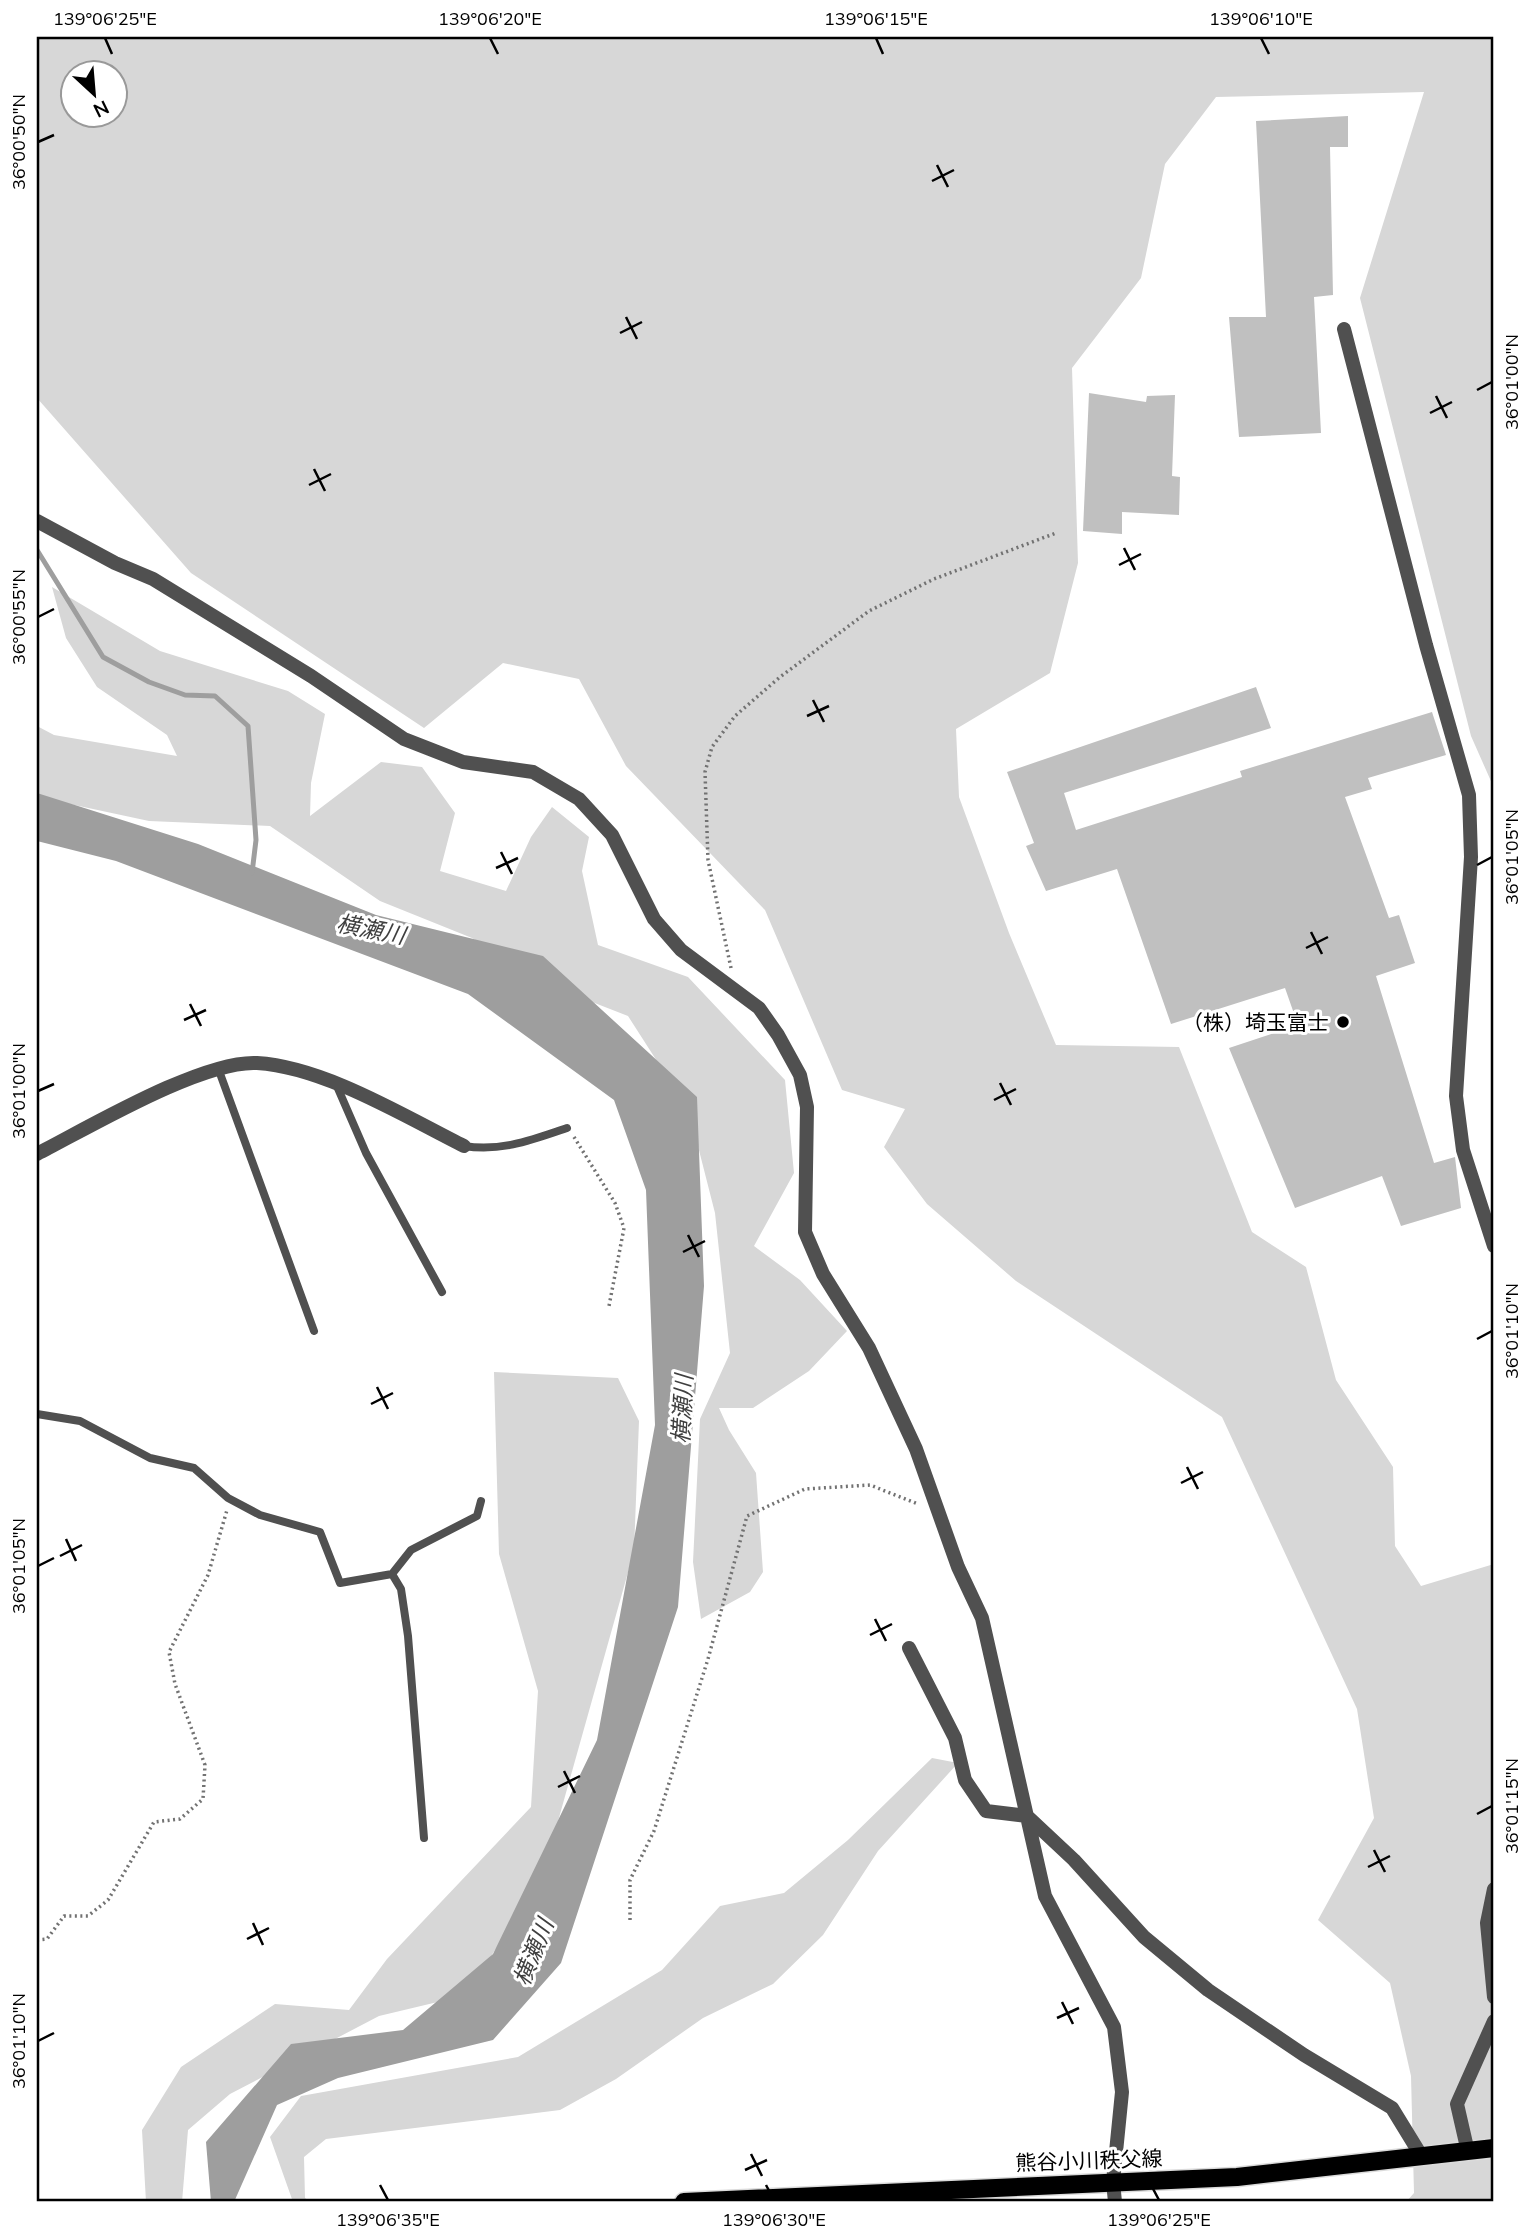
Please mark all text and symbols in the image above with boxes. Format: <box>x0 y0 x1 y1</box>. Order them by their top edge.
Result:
text: 139°06'25"E <box>53 7 157 30</box>
text: 139°06'20"E <box>438 7 542 30</box>
text: 139°06'15"E <box>824 7 928 30</box>
text: 139°06'10"E <box>1209 7 1313 30</box>
north arrow <box>60 60 130 130</box>
text: 36°00'50"N <box>7 94 30 190</box>
text: N <box>90 95 113 123</box>
text: 36°01'00"N <box>1500 334 1523 430</box>
text: 36°00'55"N <box>7 569 30 665</box>
text: 36°01'05"N <box>1500 809 1523 905</box>
water label: 横瀬川 <box>334 908 411 950</box>
place label: （株）埼玉富士 <box>1182 1009 1329 1035</box>
marker: （株）埼玉富士 <box>1335 1014 1351 1030</box>
text: 36°01'00"N <box>7 1043 30 1139</box>
text: 36°01'10"N <box>1500 1283 1523 1379</box>
water label: 横瀬川 <box>666 1371 698 1444</box>
text: 36°01'05"N <box>7 1518 30 1614</box>
text: 36°01'15"N <box>1500 1758 1523 1854</box>
water label: 横瀬川 <box>507 1912 560 1989</box>
text: 36°01'10"N <box>7 1993 30 2089</box>
street label: 熊谷小川秩父線 <box>1015 2144 1163 2176</box>
text: 139°06'35"E <box>336 2208 440 2231</box>
text: 139°06'30"E <box>722 2208 826 2231</box>
text: 139°06'25"E <box>1107 2208 1211 2231</box>

